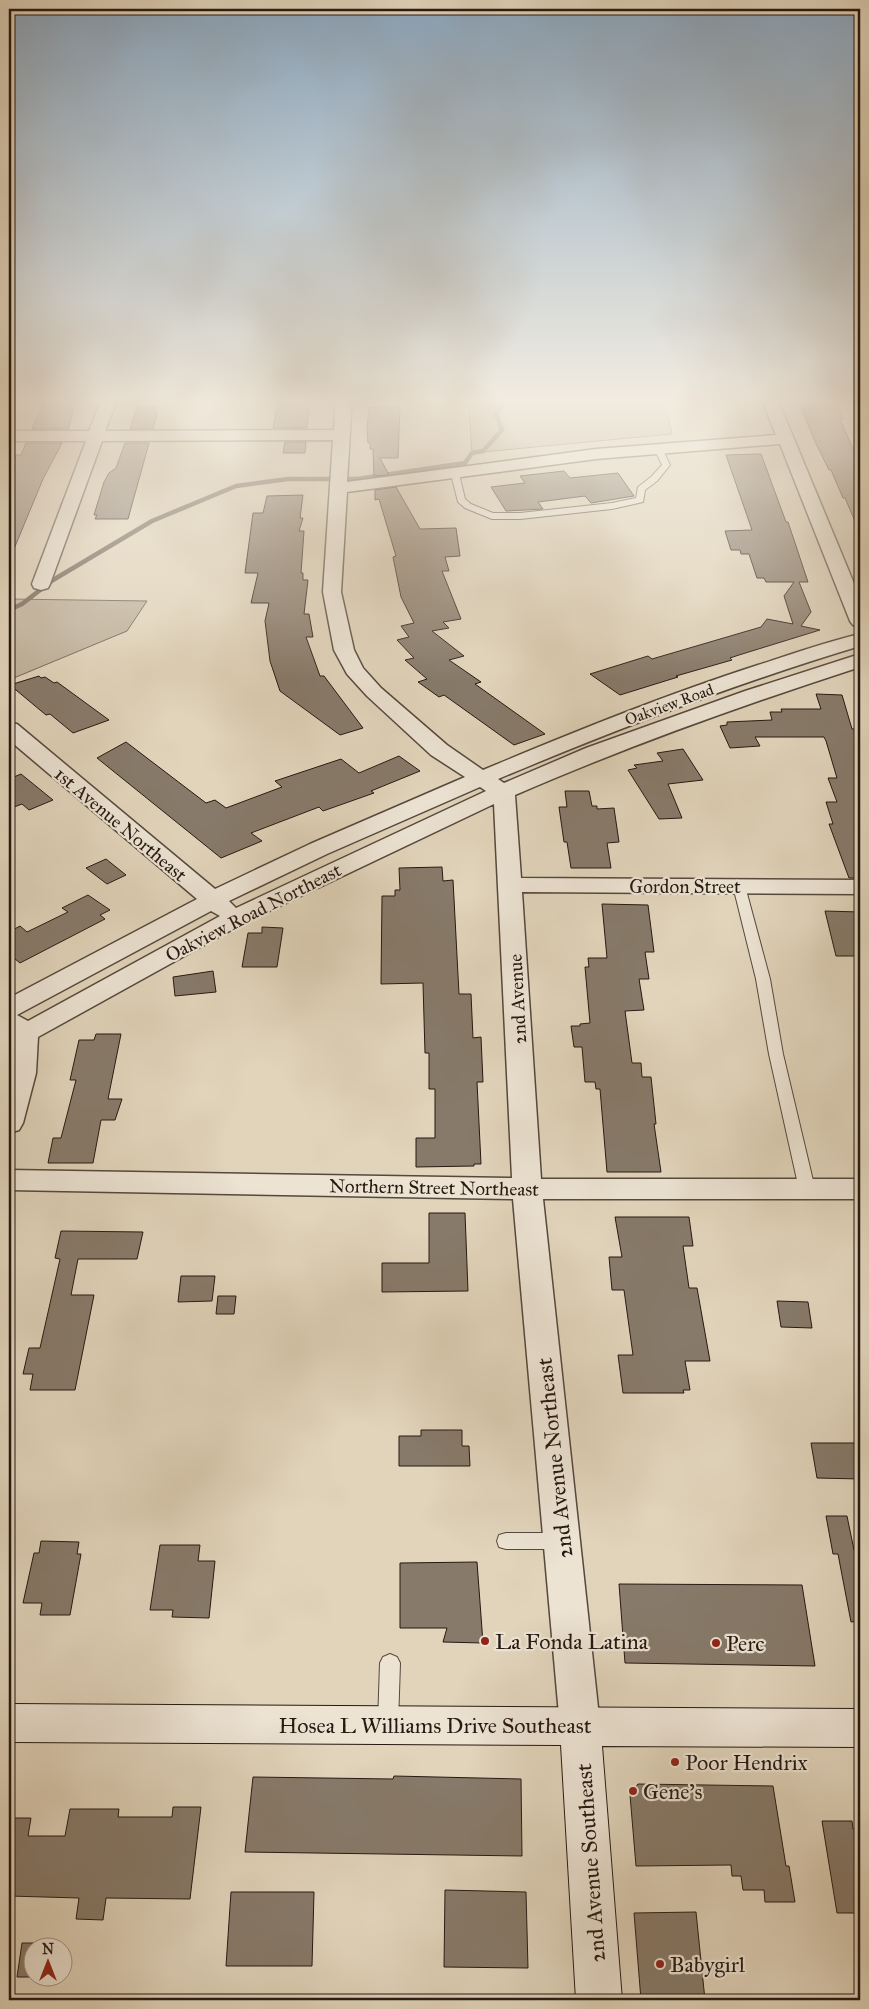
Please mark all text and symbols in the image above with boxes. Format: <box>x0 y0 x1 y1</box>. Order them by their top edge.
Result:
street label: Oakview Road <box>622 680 716 729</box>
street label: 1st Avenue Northeast <box>50 762 192 887</box>
street label: Oakview Road Northeast <box>162 858 345 967</box>
street label: Gordon Street <box>629 875 741 898</box>
street label: 2nd Avenue <box>504 953 531 1045</box>
street label: Northern Street Northeast <box>329 1174 539 1201</box>
street label: 2nd Avenue Northeast <box>531 1356 578 1559</box>
place label: La Fonda Latina <box>495 1628 649 1655</box>
place label: Perc <box>726 1630 765 1657</box>
marker: La Fonda Latina <box>479 1635 491 1647</box>
marker: Perc <box>710 1637 722 1649</box>
street label: Hosea L Williams Drive Southeast <box>278 1712 592 1739</box>
place label: Poor Hendrix <box>685 1749 808 1776</box>
marker: Poor Hendrix <box>669 1756 681 1768</box>
street label: 2nd Avenue Southeast <box>570 1762 611 1963</box>
place label: Gene's <box>643 1778 703 1805</box>
marker: Gene's <box>627 1785 639 1797</box>
north arrow <box>22 1936 72 1986</box>
text: N <box>42 1941 54 1958</box>
place label: Babygirl <box>670 1951 745 1978</box>
marker: Babygirl <box>654 1958 666 1970</box>

